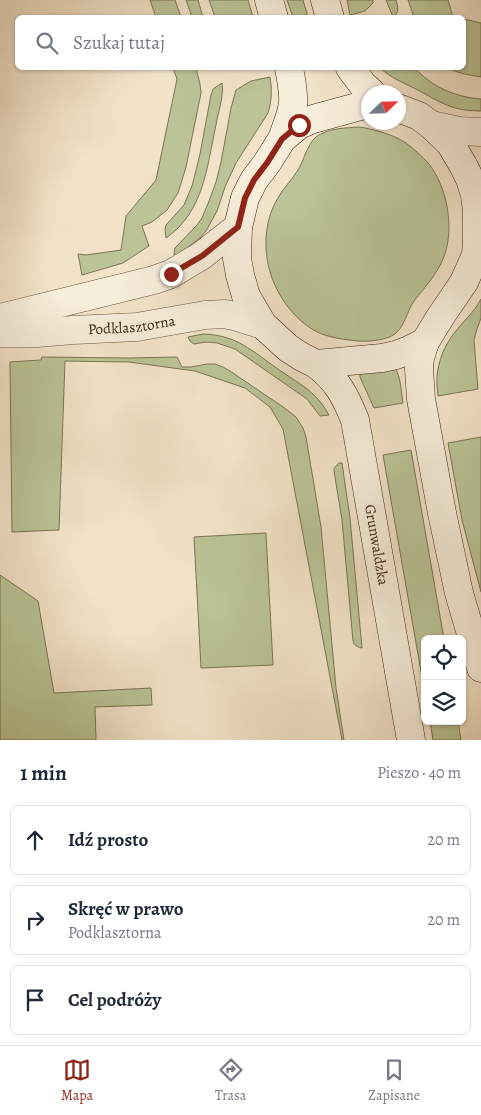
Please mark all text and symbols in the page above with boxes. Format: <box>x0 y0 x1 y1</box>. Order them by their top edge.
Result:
search box <box>15 15 466 70</box>
icon: search <box>33 29 61 57</box>
text: Szukaj tutaj <box>73 30 165 56</box>
north arrow <box>361 85 406 130</box>
route start <box>288 114 311 137</box>
route end <box>160 263 183 286</box>
street label: Podklasztorna <box>88 310 177 339</box>
street label: Grunwaldzka <box>360 503 394 587</box>
map controls <box>421 635 466 725</box>
button: locate <box>421 635 466 680</box>
button: layers <box>421 680 466 725</box>
text: 1 min <box>20 759 67 787</box>
text: Pieszo · 40 m <box>377 762 461 784</box>
icon: ahead <box>21 826 49 854</box>
text: Idź prosto <box>68 827 148 853</box>
text: 20 m <box>427 829 460 851</box>
text: Skręć w prawo <box>68 896 183 922</box>
icon: right <box>21 906 49 934</box>
text: 20 m <box>427 909 460 931</box>
text: Podklasztorna <box>68 922 161 944</box>
icon: arrive <box>21 986 49 1014</box>
text: Cel podróży <box>68 987 161 1013</box>
tab: Mapa <box>61 1056 93 1105</box>
tab: Trasa <box>215 1056 246 1105</box>
tab: Zapisane <box>368 1056 420 1105</box>

